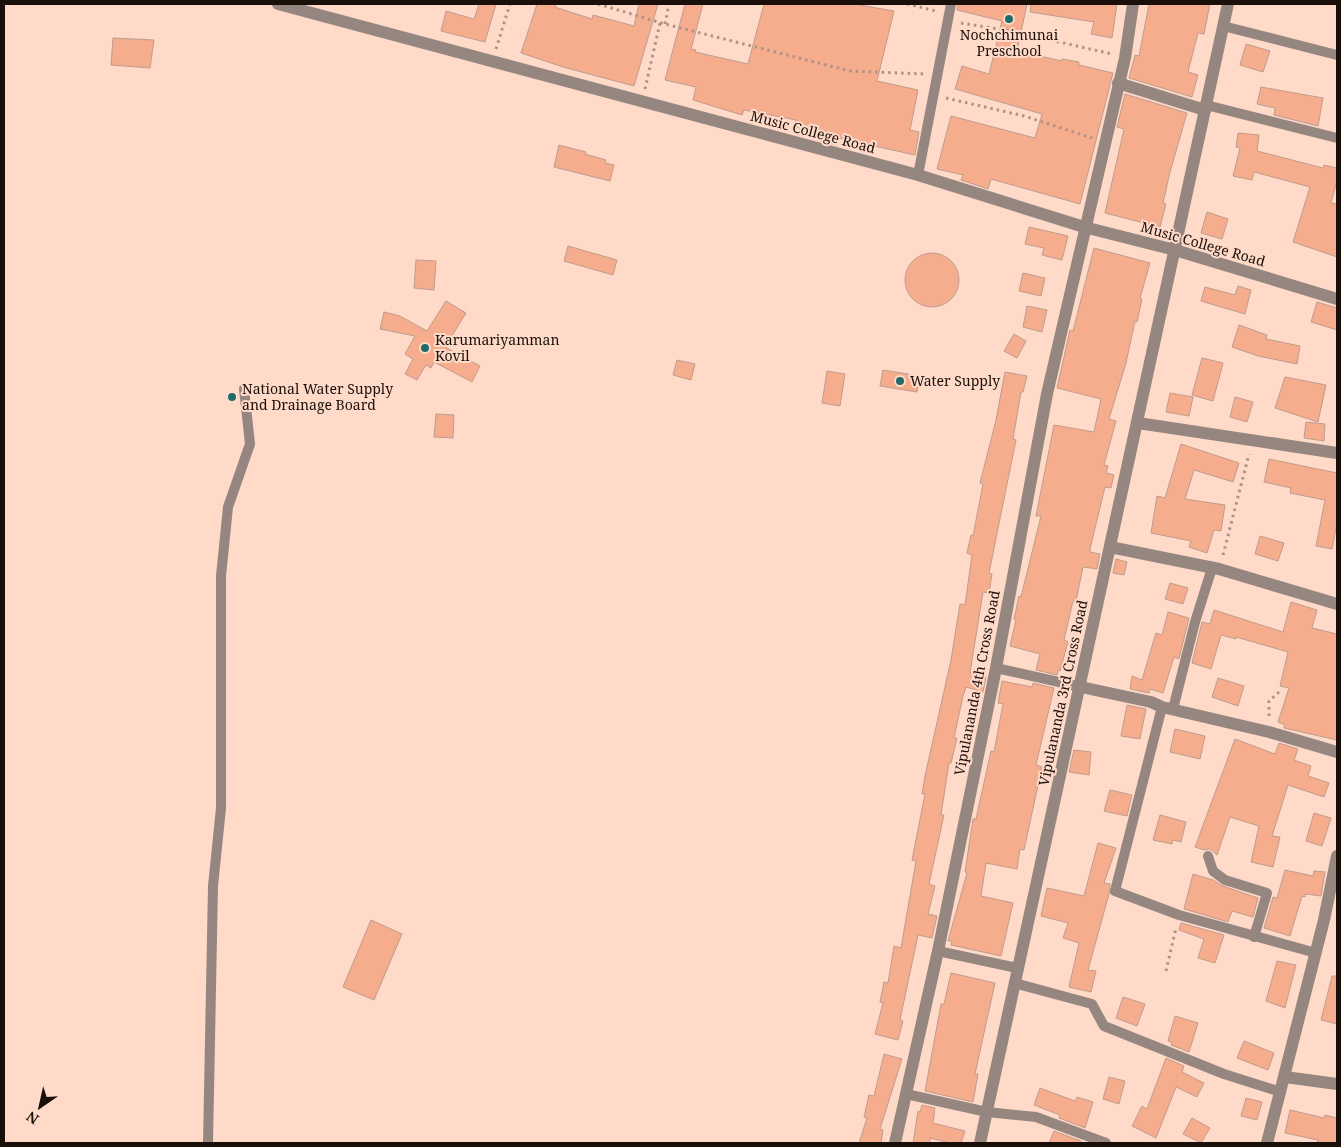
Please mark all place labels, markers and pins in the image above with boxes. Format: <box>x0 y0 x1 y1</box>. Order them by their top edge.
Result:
marker: Nochchimunai Preschool <box>1003 13 1015 25</box>
place label: Nochchimunai Preschool <box>960 25 1059 60</box>
place label: Karumariyamman Kovil <box>435 330 560 365</box>
marker: Karumariyamman Kovil <box>419 342 431 354</box>
place label: Water Supply <box>910 371 1000 390</box>
marker: Water Supply <box>894 375 906 387</box>
place label: National Water Supply and Drainage Board <box>242 379 393 414</box>
marker: National Water Supply and Drainage Board <box>226 391 238 403</box>

